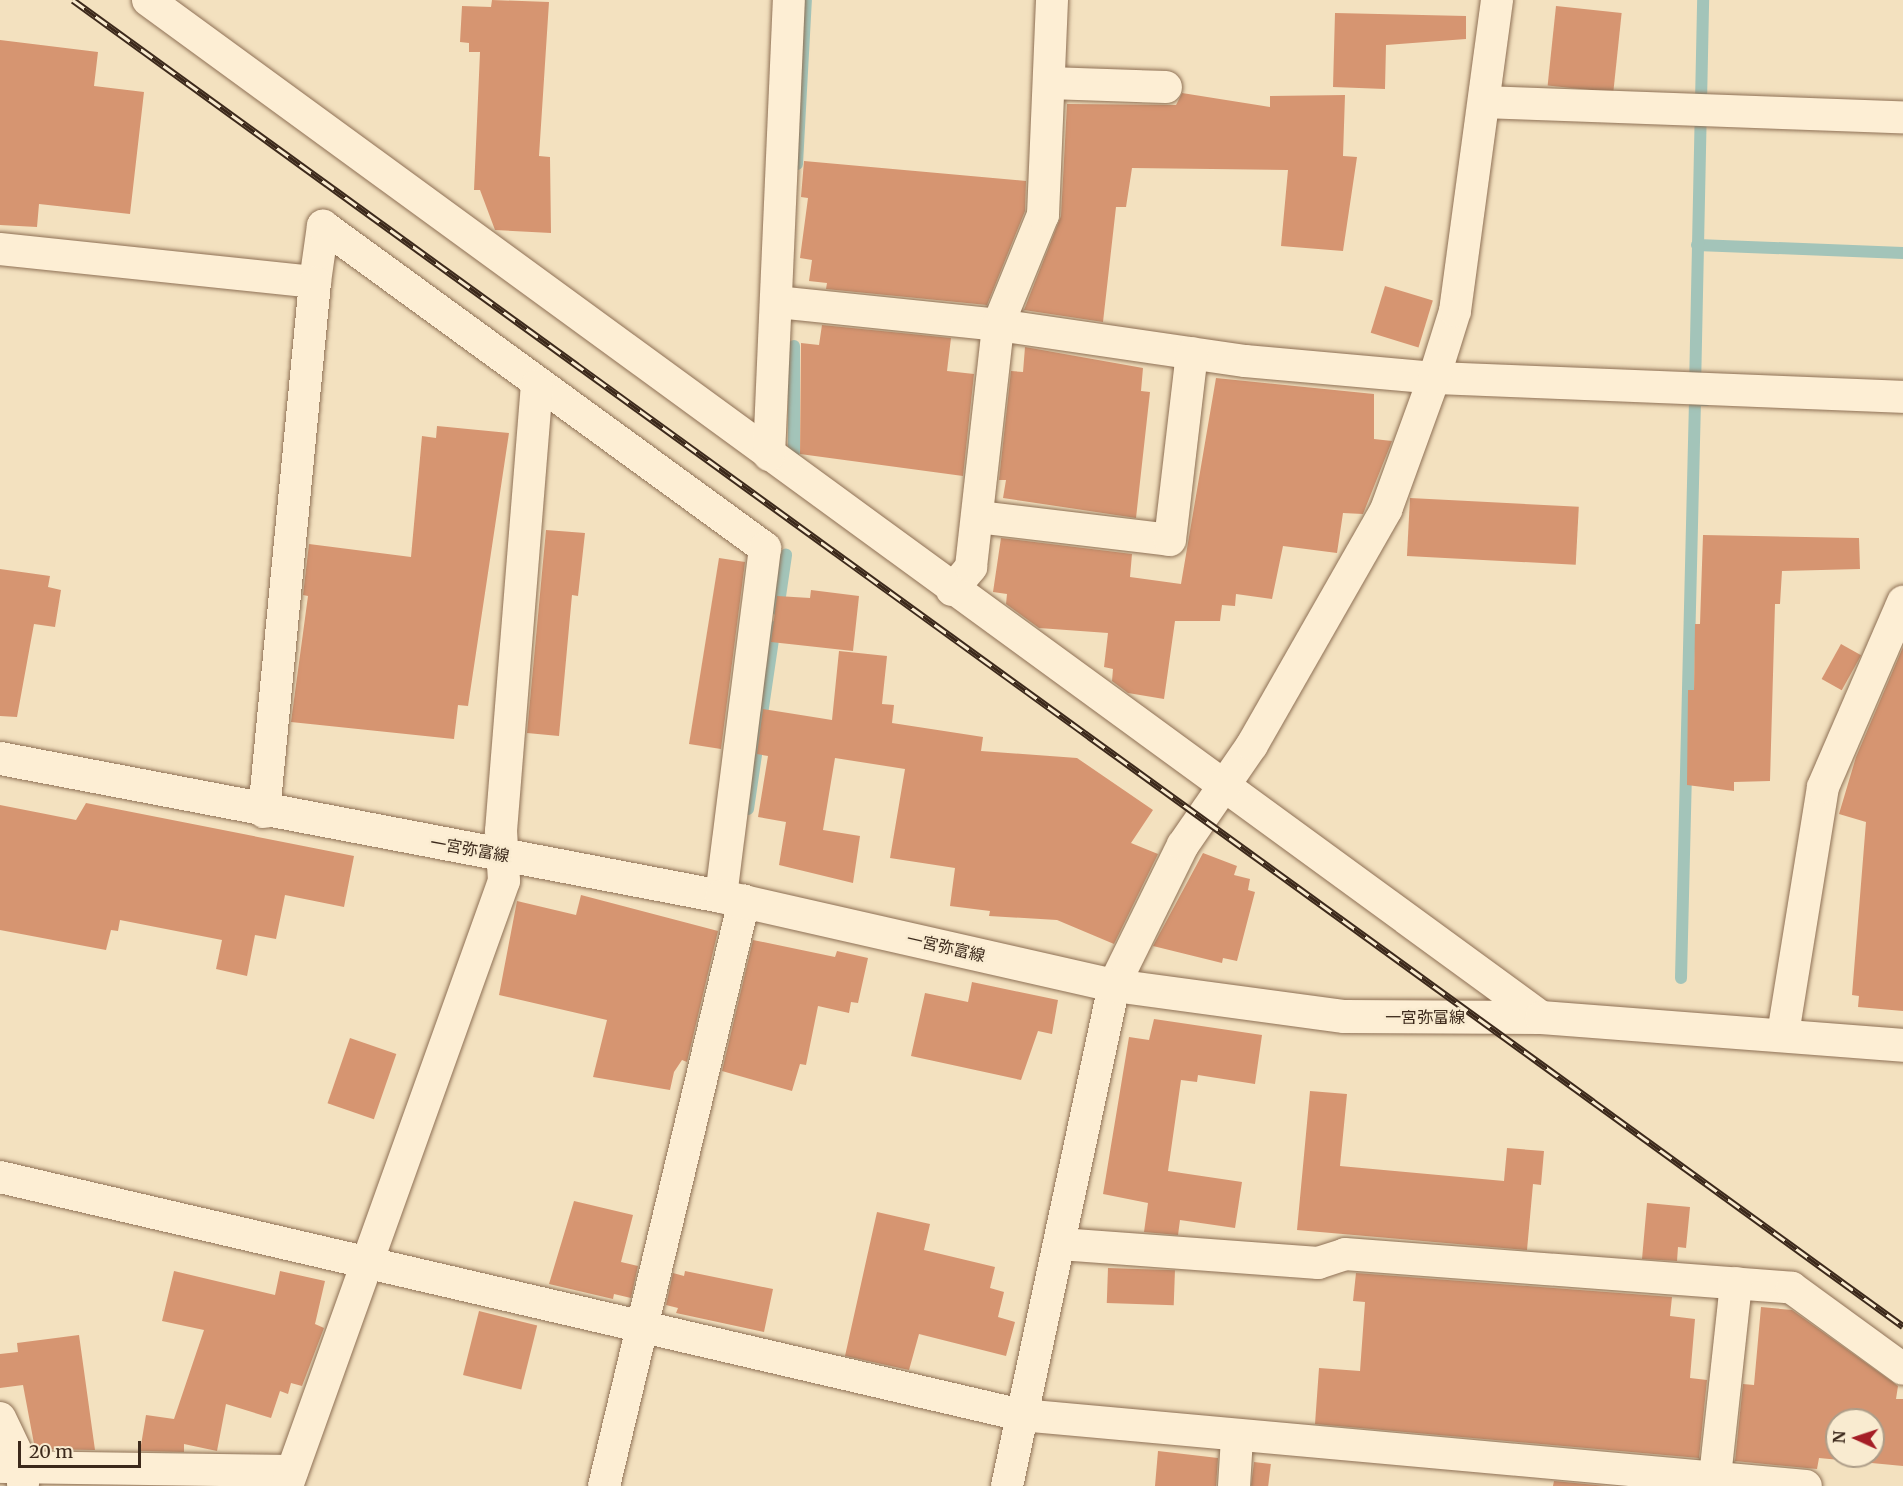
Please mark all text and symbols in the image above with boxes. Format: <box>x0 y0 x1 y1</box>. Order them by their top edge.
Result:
street label: 一宮弥富線 <box>429 833 511 865</box>
street label: 一宮弥富線 <box>905 929 987 965</box>
street label: 一宮弥富線 <box>1385 1007 1465 1027</box>
north arrow <box>1825 1408 1885 1468</box>
scale bar <box>21 1429 144 1467</box>
text: N <box>1829 1430 1849 1444</box>
text: 20 m <box>29 1440 73 1463</box>

